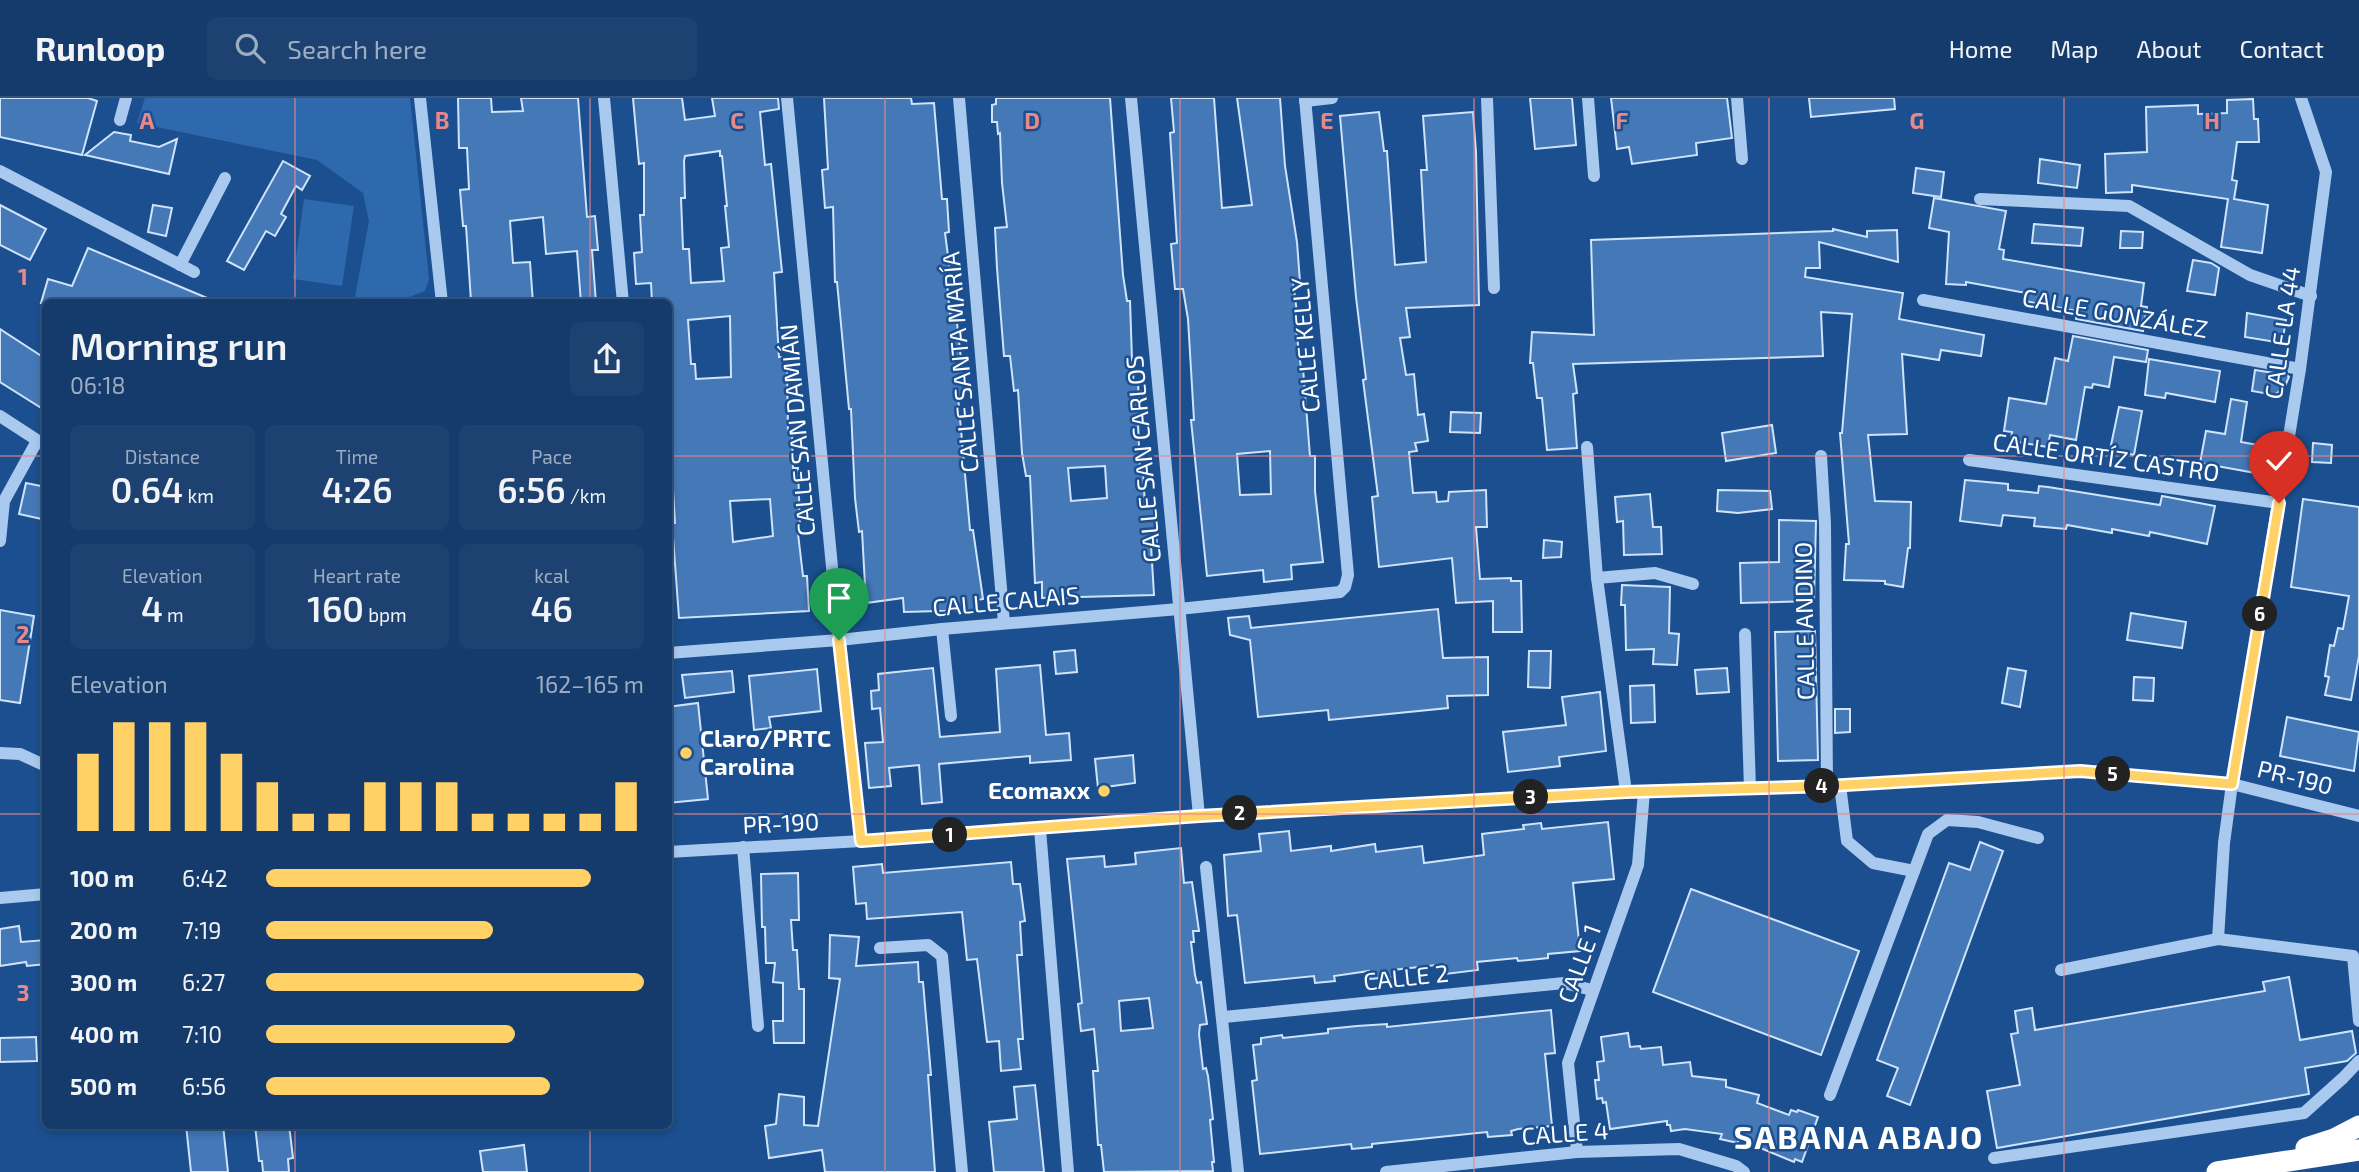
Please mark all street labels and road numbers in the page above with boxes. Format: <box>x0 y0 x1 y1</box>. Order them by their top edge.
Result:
street label: CALLE SANTA MARÍA <box>935 250 984 474</box>
street label: CALLE LA 44 <box>2258 265 2305 401</box>
street label: CALLE KELLY <box>1284 276 1325 414</box>
street label: CALLE GONZÁLEZ <box>2020 282 2210 343</box>
street label: CALLE SAN DAMIÁN <box>773 323 820 537</box>
street label: CALLE SAN CARLOS <box>1119 354 1166 564</box>
street label: CALLE ORTÍZ CASTRO <box>1991 426 2221 487</box>
street label: CALLE ANDINO <box>1788 542 1819 701</box>
street label: CALLE CALAIS <box>931 580 1081 621</box>
street label: PR-190 <box>2255 753 2336 800</box>
street label: PR-190 <box>742 806 820 839</box>
street label: CALLE 1 <box>1551 920 1606 1007</box>
street label: CALLE 2 <box>1362 958 1450 995</box>
street label: CALLE 4 <box>1521 1115 1609 1150</box>

